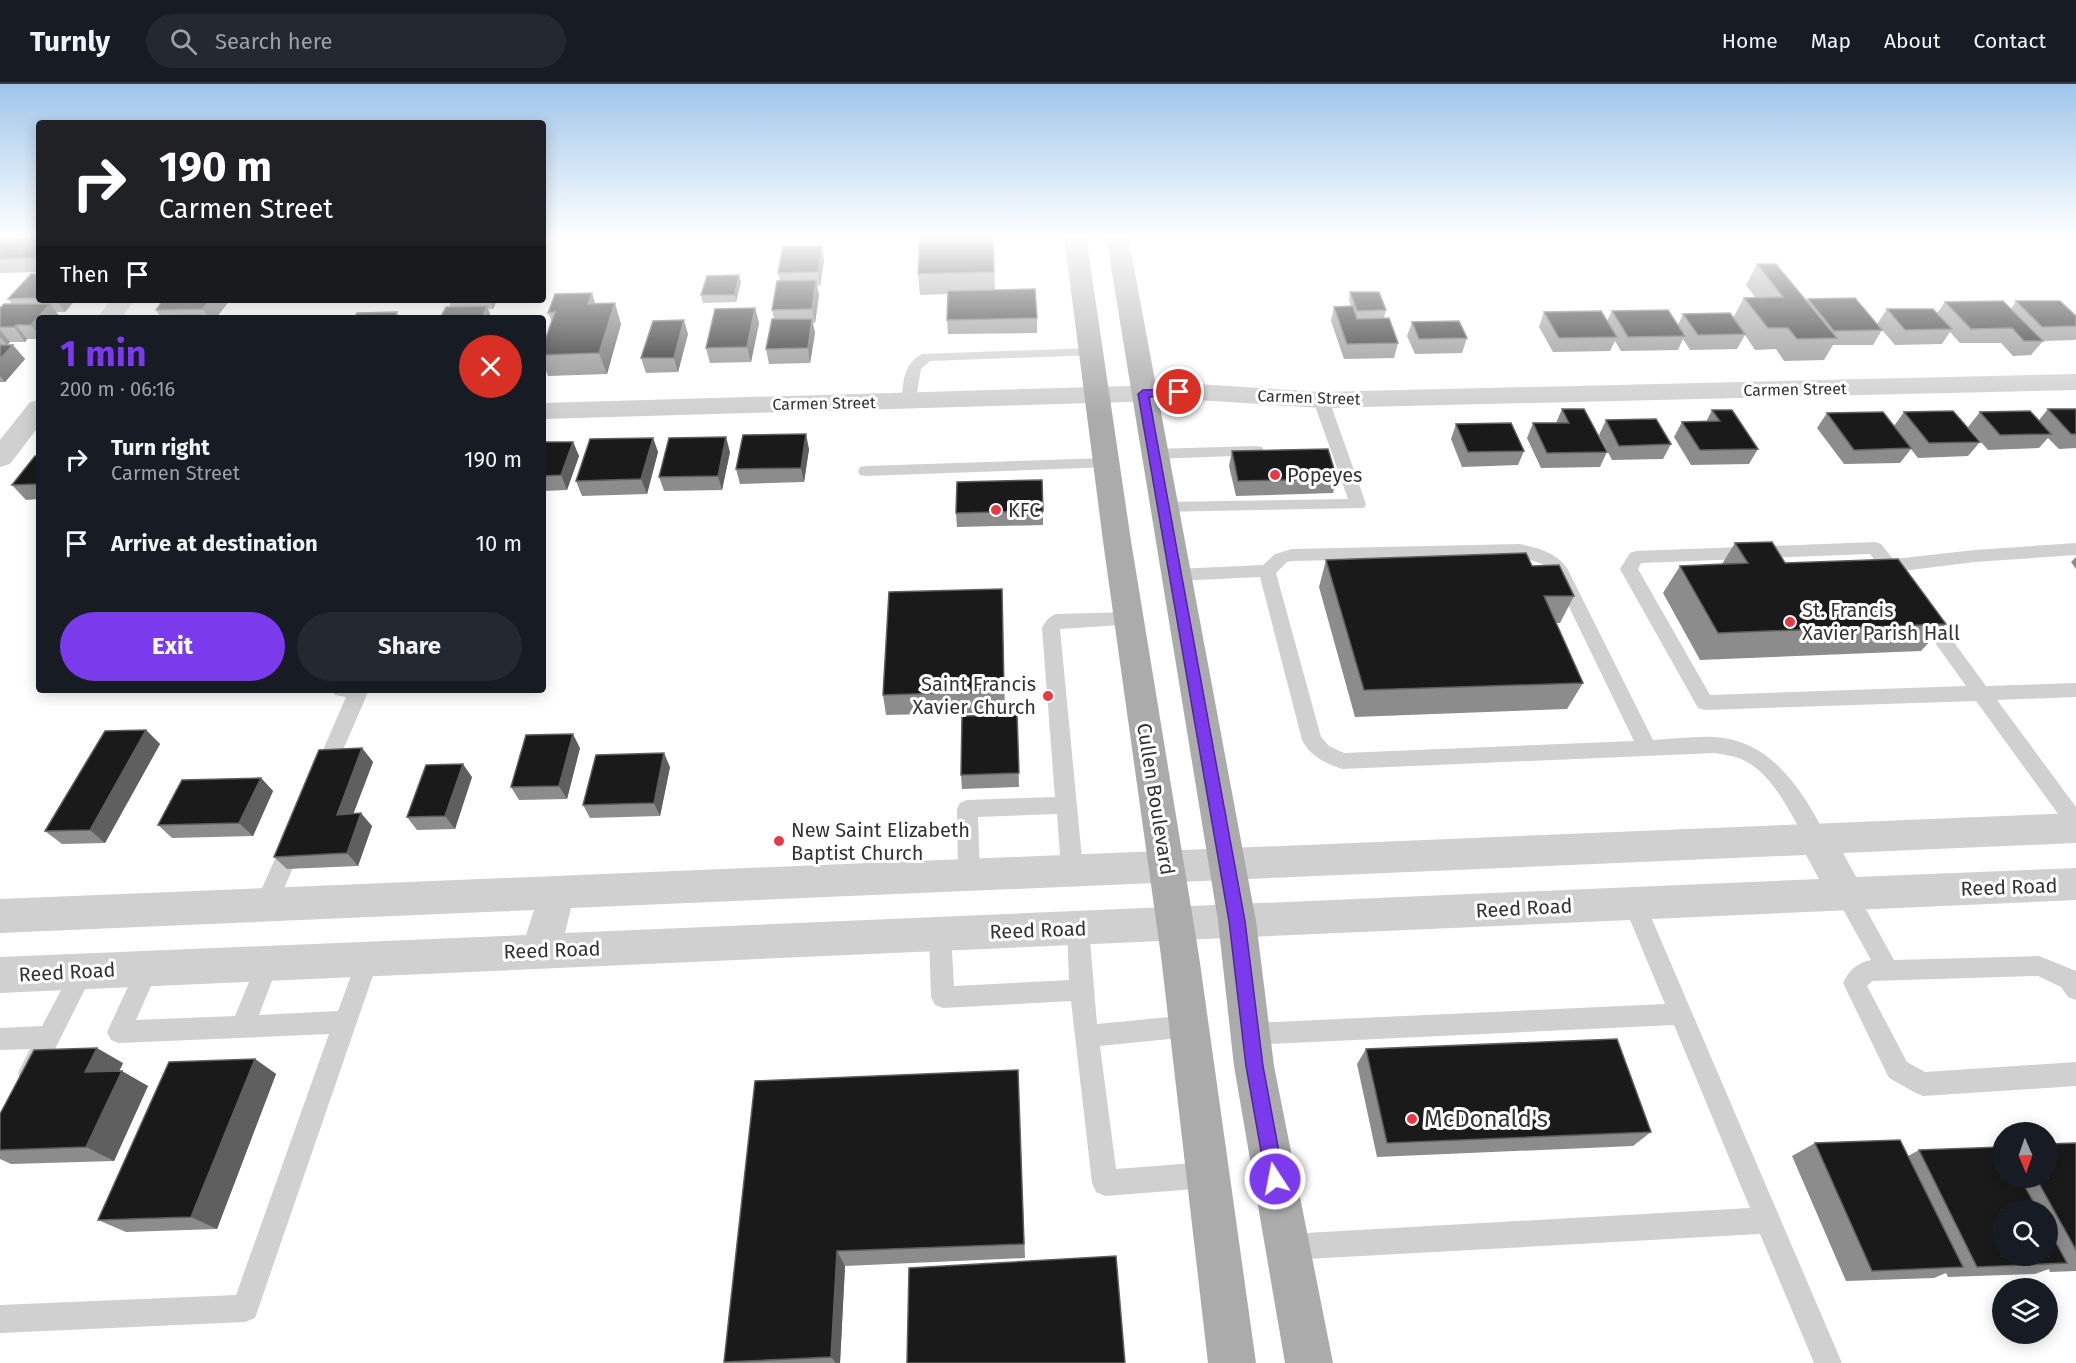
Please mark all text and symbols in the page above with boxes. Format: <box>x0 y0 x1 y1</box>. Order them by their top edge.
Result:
search box <box>146 14 566 68</box>
text: Turnly <box>30 25 110 58</box>
icon: search <box>167 25 200 58</box>
text: Search here <box>215 28 332 55</box>
text: Home <box>1722 28 1778 54</box>
text: Map <box>1811 28 1851 54</box>
text: About <box>1884 28 1941 54</box>
text: Contact <box>1974 28 2046 54</box>
text: 190 m <box>159 142 272 192</box>
icon: right <box>60 144 138 222</box>
text: Carmen Street <box>159 193 333 225</box>
icon: arrive <box>121 258 154 291</box>
text: Then <box>60 261 109 288</box>
text: 1 min <box>60 332 147 376</box>
button: close <box>459 335 522 398</box>
pin <box>1153 366 1204 417</box>
icon: arrive <box>1162 375 1195 408</box>
text: 200 m · 06:16 <box>60 377 175 401</box>
street label: Carmen Street <box>1743 379 1847 400</box>
street label: Carmen Street <box>1257 386 1361 409</box>
street label: Carmen Street <box>772 393 876 414</box>
text: Turn right <box>111 434 210 461</box>
icon: right <box>60 443 93 476</box>
text: 190 m <box>464 446 522 473</box>
text: Carmen Street <box>111 461 240 485</box>
place label: Popeyes <box>1287 463 1362 487</box>
marker: Popeyes <box>1268 468 1282 482</box>
place label: KFC <box>1008 498 1040 522</box>
marker: KFC <box>989 503 1003 517</box>
icon: arrive <box>60 527 93 560</box>
text: Arrive at destination <box>111 530 318 557</box>
text: 10 m <box>476 530 522 557</box>
place label: St. Francis Xavier Parish Hall <box>1802 598 1960 645</box>
button: Exit <box>60 612 285 681</box>
button: Share <box>297 612 522 681</box>
marker: St. Francis Xavier Parish Hall <box>1783 615 1797 629</box>
place label: Saint Francis Xavier Church <box>913 672 1036 719</box>
marker: Saint Francis Xavier Church <box>1041 689 1055 703</box>
street label: Cullen Boulevard <box>1132 721 1180 877</box>
place label: New Saint Elizabeth Baptist Church <box>791 818 970 865</box>
marker: New Saint Elizabeth Baptist Church <box>772 834 786 848</box>
street label: Reed Road <box>1960 873 2058 901</box>
street label: Reed Road <box>1475 893 1573 923</box>
street label: Reed Road <box>989 916 1087 944</box>
street label: Reed Road <box>503 936 601 964</box>
street label: Reed Road <box>18 957 116 987</box>
place label: McDonald's <box>1424 1105 1548 1133</box>
marker: McDonald's <box>1405 1112 1419 1126</box>
north arrow <box>1992 1122 2058 1188</box>
map controls <box>1992 1122 2058 1344</box>
position arrow <box>1243 1147 1307 1211</box>
button: search <box>1992 1200 2058 1266</box>
button: layers <box>1992 1278 2058 1344</box>

